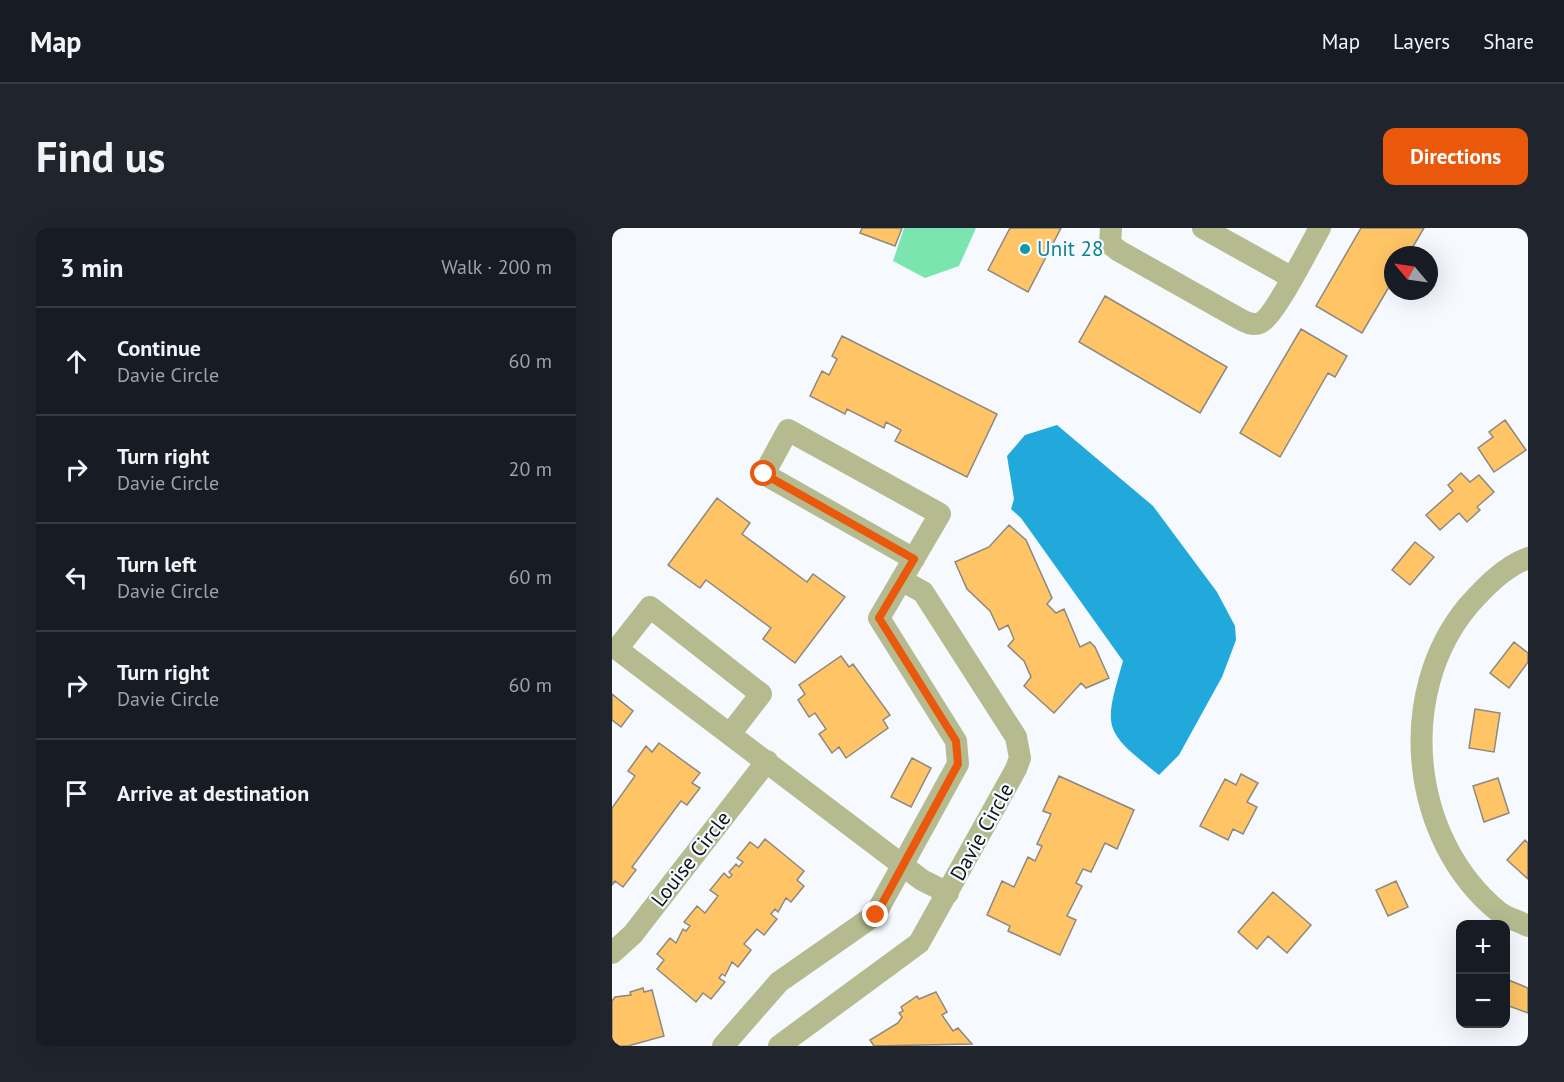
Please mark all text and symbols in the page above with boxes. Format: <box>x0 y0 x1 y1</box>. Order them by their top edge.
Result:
text: Map <box>30 23 81 60</box>
text: Map <box>1322 28 1360 55</box>
text: Layers <box>1393 28 1450 55</box>
text: Share <box>1483 28 1534 55</box>
button: Directions <box>1383 128 1528 185</box>
text: Find us <box>36 129 165 184</box>
place label: Unit 28 <box>1037 235 1103 262</box>
marker: Unit 28 <box>1018 242 1032 256</box>
north arrow <box>1384 246 1438 300</box>
text: 3 min <box>60 251 123 284</box>
text: Walk · 200 m <box>441 254 552 280</box>
text: Continue <box>117 334 201 362</box>
icon: ahead <box>60 345 93 378</box>
text: 60 m <box>509 348 552 374</box>
text: Davie Circle <box>117 362 219 388</box>
text: Turn right <box>117 442 209 470</box>
icon: right <box>60 453 93 486</box>
text: 20 m <box>509 456 552 482</box>
route start <box>750 460 776 486</box>
text: Davie Circle <box>117 470 219 496</box>
text: Turn left <box>117 550 197 578</box>
icon: left <box>60 561 93 594</box>
text: 60 m <box>509 564 552 590</box>
text: Davie Circle <box>117 578 219 604</box>
text: Turn right <box>117 658 209 686</box>
icon: right <box>60 669 93 702</box>
text: 60 m <box>509 672 552 698</box>
text: Davie Circle <box>117 686 219 712</box>
icon: arrive <box>60 777 93 810</box>
street label: Davie Circle <box>944 778 1019 885</box>
text: Arrive at destination <box>117 779 309 807</box>
street label: Louise Circle <box>645 805 736 912</box>
route end <box>862 901 888 927</box>
map controls <box>1456 920 1510 1028</box>
button: + <box>1456 920 1510 974</box>
button: − <box>1456 974 1510 1028</box>

